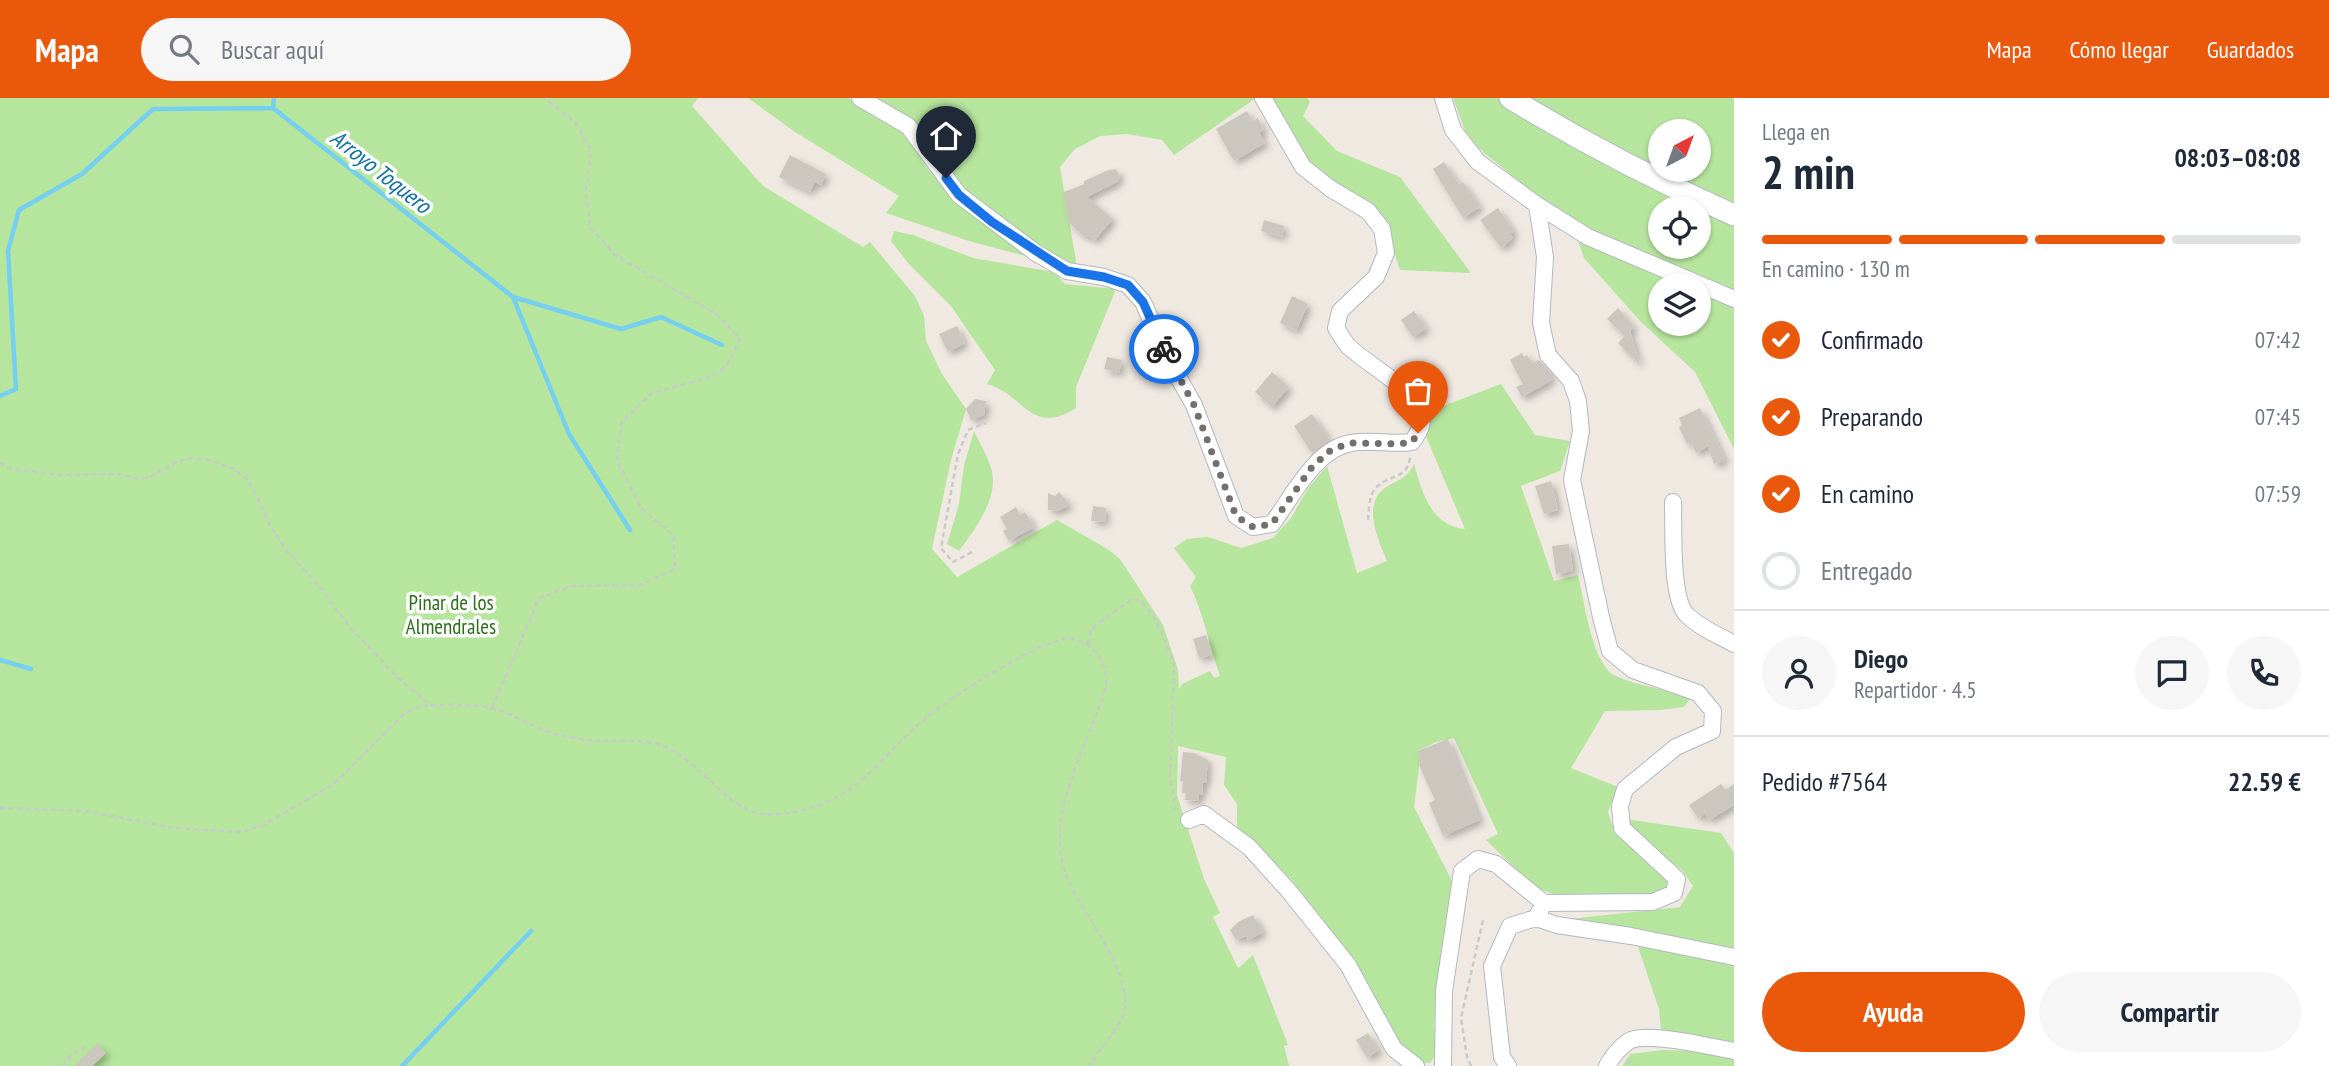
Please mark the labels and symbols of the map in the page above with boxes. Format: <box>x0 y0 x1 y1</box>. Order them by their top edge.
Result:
pin <box>916 106 976 178</box>
north arrow <box>1648 119 1712 182</box>
water label: Arroyo Toquero <box>325 123 439 220</box>
courier <box>1129 314 1199 384</box>
pin <box>1388 361 1448 433</box>
park label: Pinar de los Almendrales <box>406 589 496 640</box>

